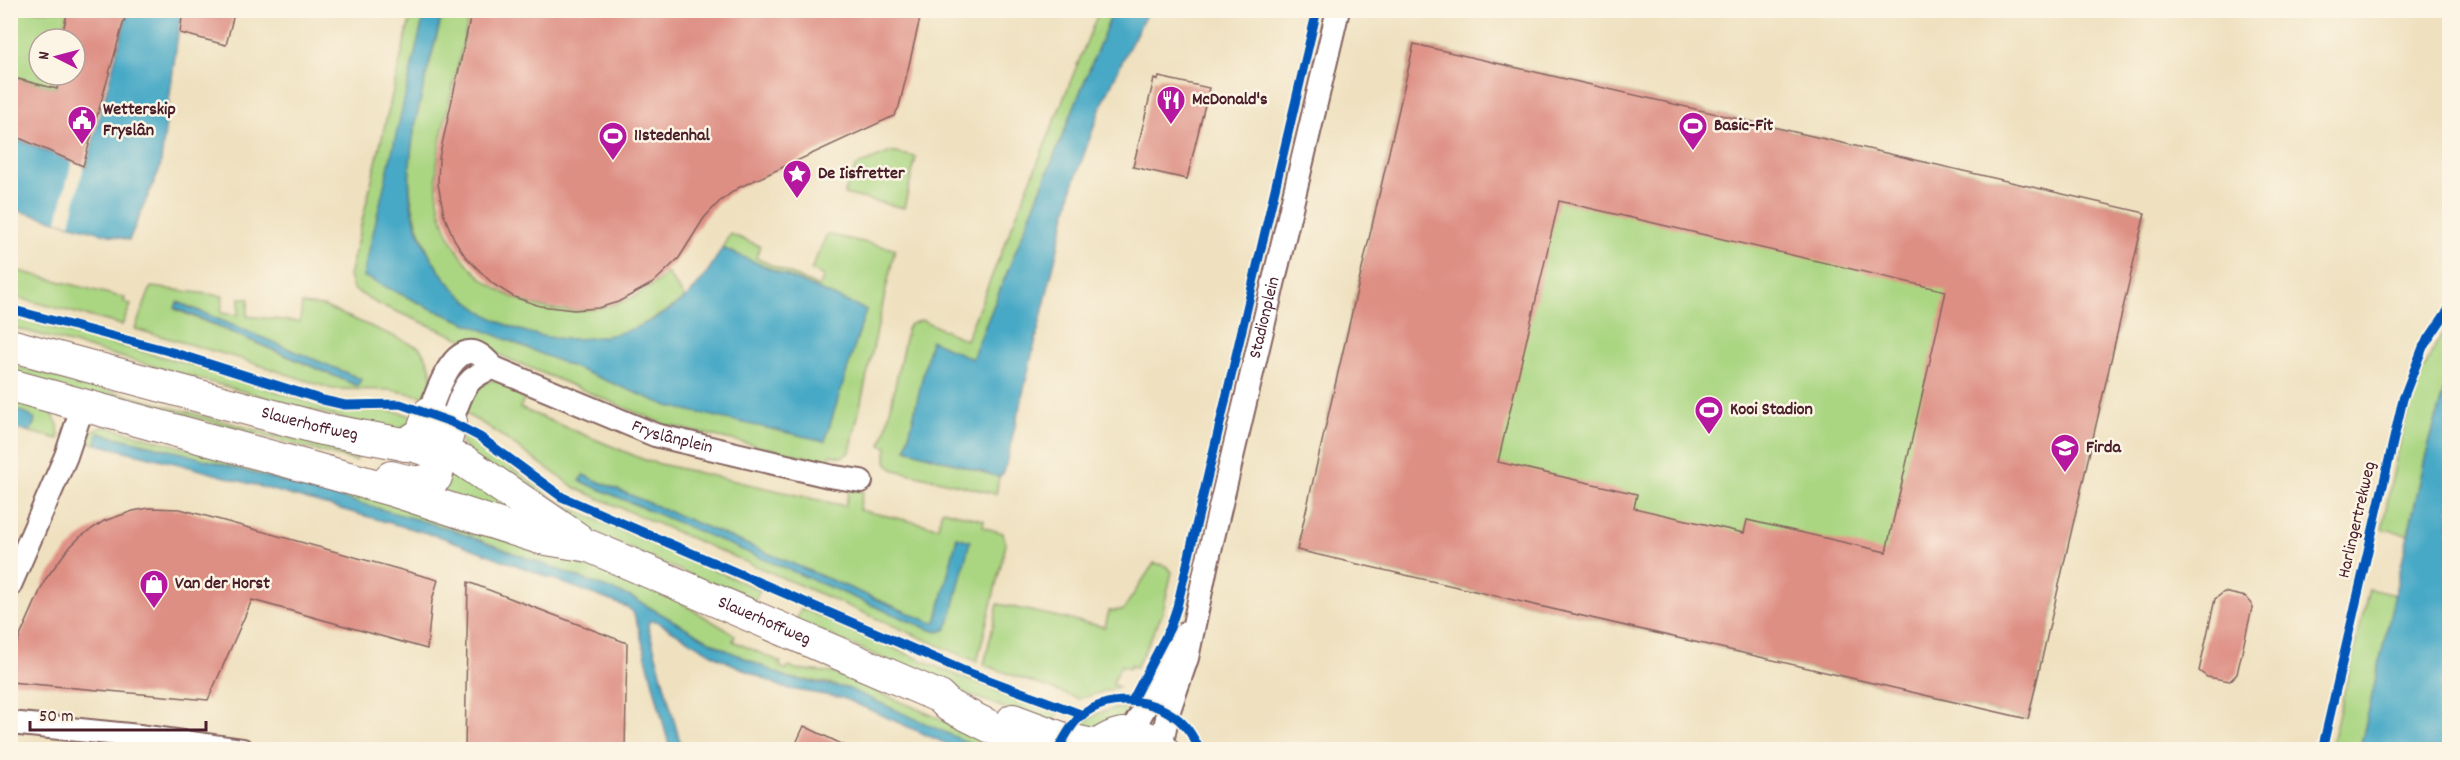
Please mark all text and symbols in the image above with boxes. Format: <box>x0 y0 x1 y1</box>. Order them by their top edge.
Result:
north arrow <box>27 27 87 87</box>
text: N <box>33 50 56 61</box>
restaurant icon: McDonald's <box>1155 84 1187 126</box>
place label: McDonald's <box>1192 88 1268 113</box>
place label: Wetterskip Fryslân <box>103 98 176 144</box>
public building icon: Wetterskip Fryslân <box>66 104 98 146</box>
sports icon: Basic-Fit <box>1677 110 1709 152</box>
place label: Basic-Fit <box>1714 114 1774 139</box>
sports icon: 11stedenhal <box>597 120 629 162</box>
place label: 11stedenhal <box>634 124 710 149</box>
place icon: De Iisfretter <box>781 158 813 200</box>
place label: De Iisfretter <box>818 162 905 187</box>
street label: Stadionplein <box>1243 274 1287 361</box>
sports icon: Kooi Stadion <box>1693 394 1725 436</box>
place label: Kooi Stadion <box>1730 398 1813 423</box>
street label: Slauerhoffweg <box>258 401 360 448</box>
street label: Fryslânplein <box>628 414 715 461</box>
school or university icon: Firda <box>2049 432 2081 474</box>
place label: Firda <box>2086 436 2121 461</box>
street label: Harlingertrekweg <box>2332 459 2384 581</box>
shop icon: Van der Horst <box>138 568 170 610</box>
place label: Van der Horst <box>175 572 270 597</box>
street label: Slauerhoffweg <box>714 590 815 652</box>
scale bar <box>30 694 206 732</box>
text: 50 m <box>39 705 74 730</box>

